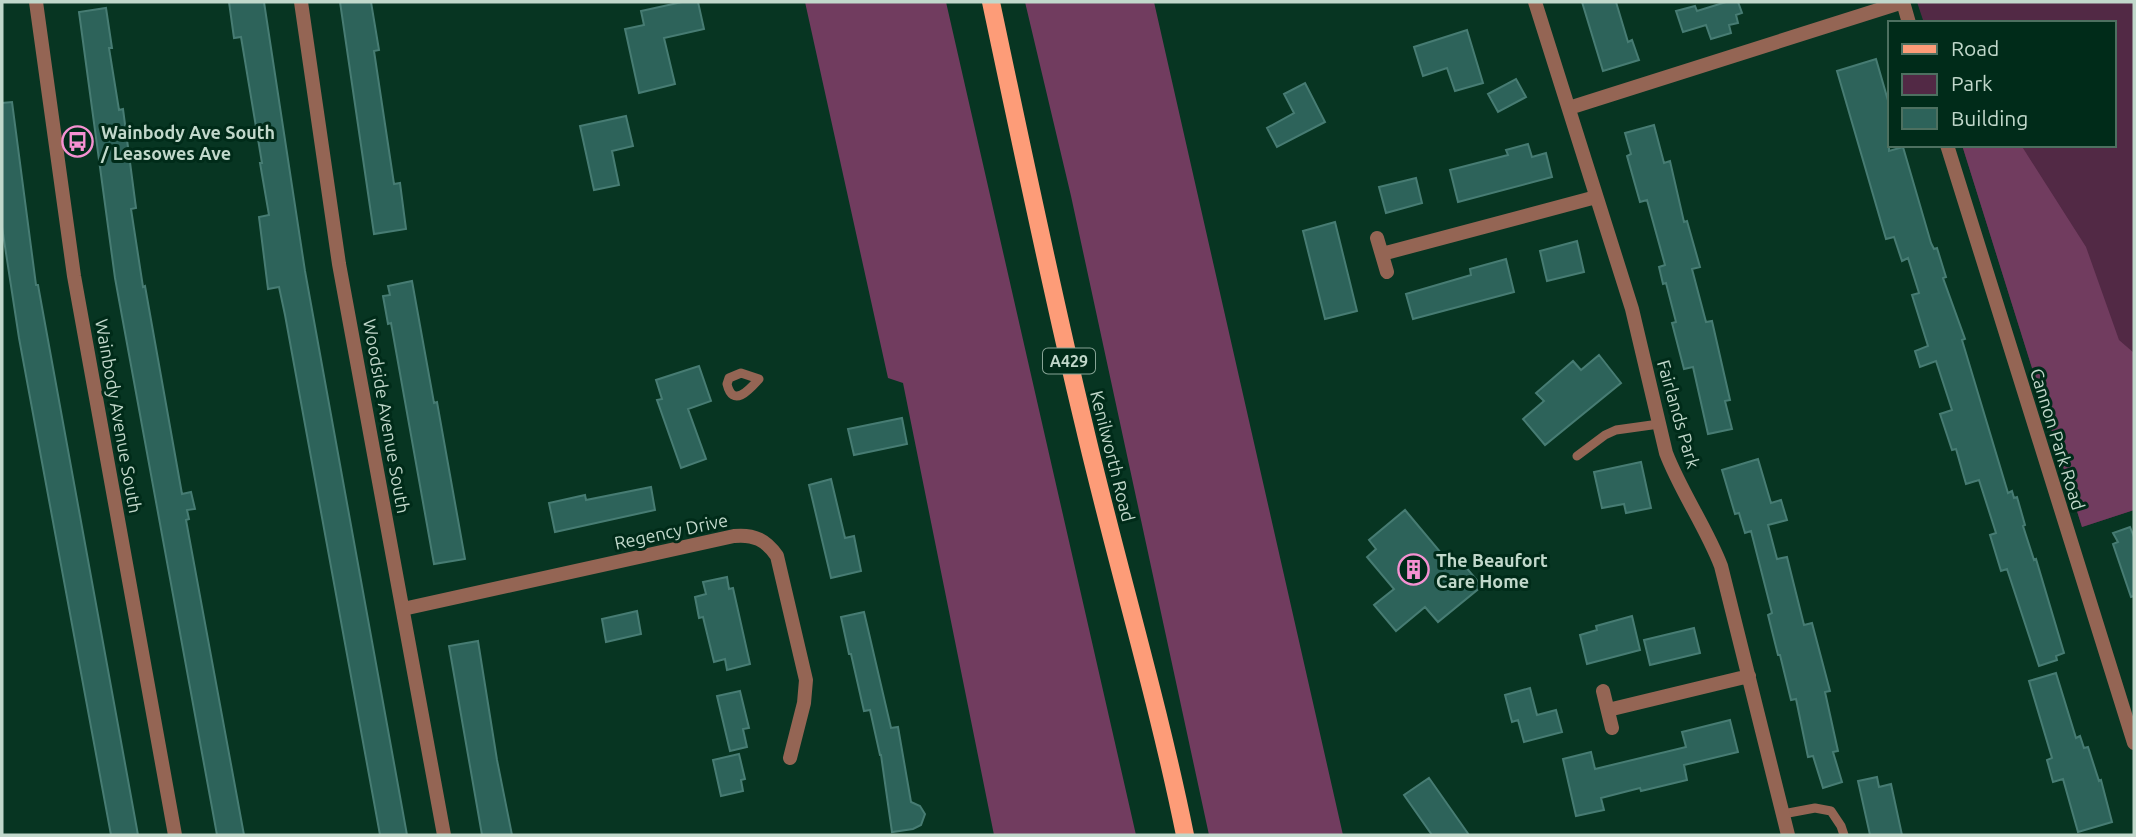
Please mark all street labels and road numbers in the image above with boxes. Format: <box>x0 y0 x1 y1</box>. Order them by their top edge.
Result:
street label: Wainbody Avenue South <box>92 317 146 515</box>
street label: Woodside Avenue South <box>360 317 414 515</box>
road number: A429 <box>1043 348 1095 374</box>
street label: Fairlands Park <box>1654 358 1704 470</box>
street label: Cannon Park Road <box>2027 366 2089 512</box>
street label: Kenilworth Road <box>1087 388 1139 524</box>
street label: Regency Drive <box>612 509 730 553</box>

